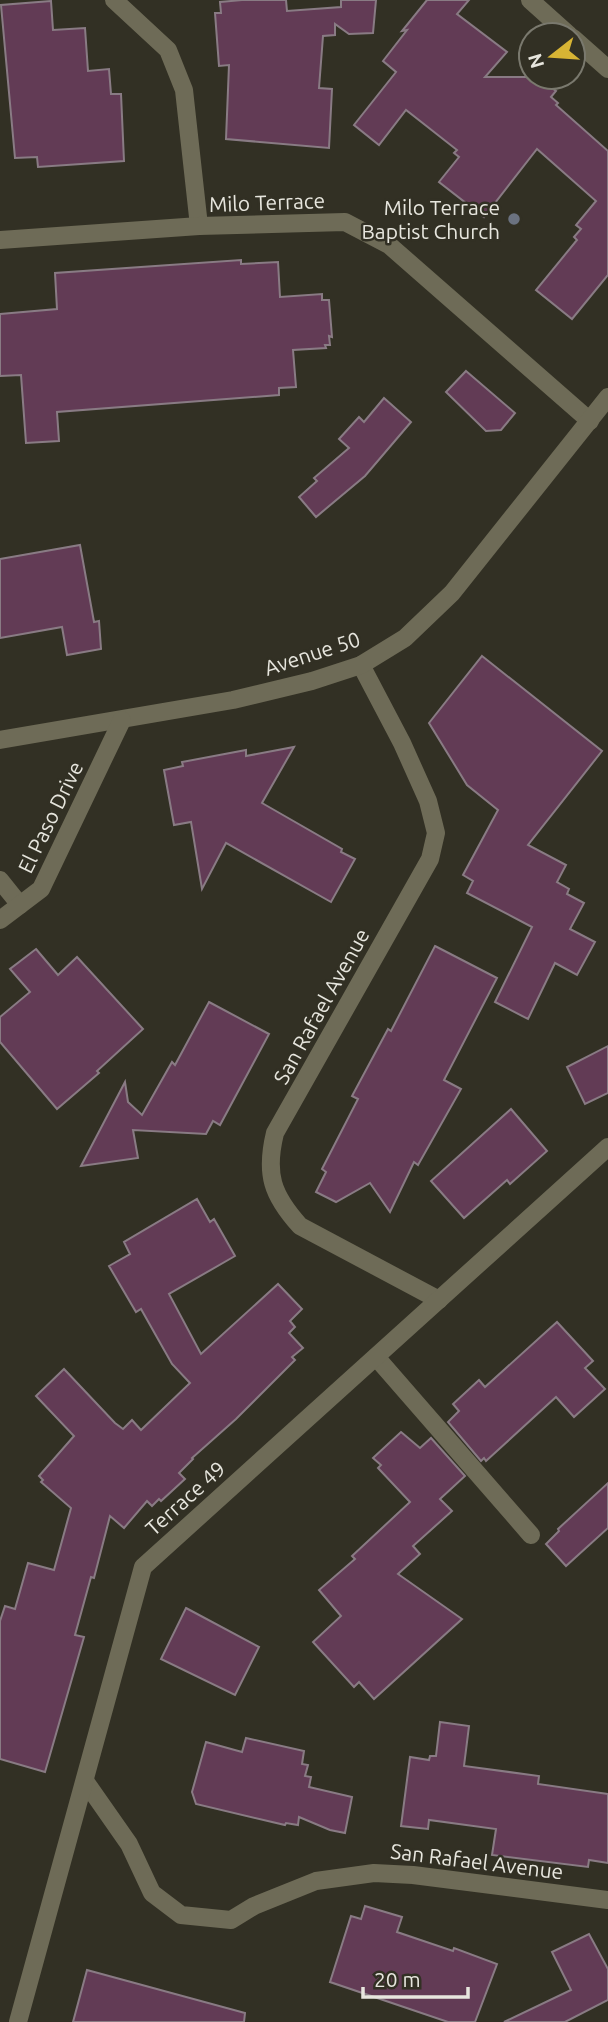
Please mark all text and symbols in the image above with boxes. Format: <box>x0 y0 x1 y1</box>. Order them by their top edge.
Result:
north arrow <box>517 21 587 91</box>
text: N <box>523 51 548 71</box>
street label: Milo Terrace <box>209 188 325 216</box>
place label: Milo Terrace Baptist Church <box>362 195 500 243</box>
marker: Milo Terrace Baptist Church <box>506 211 522 227</box>
street label: Avenue 50 <box>261 626 363 680</box>
street label: El Paso Drive <box>13 757 87 877</box>
street label: San Rafael Avenue <box>268 924 374 1088</box>
street label: Terrace 49 <box>140 1456 230 1540</box>
street label: San Rafael Avenue <box>389 1838 565 1884</box>
scale bar <box>363 1955 468 1999</box>
text: 20 m <box>374 1967 421 1991</box>

